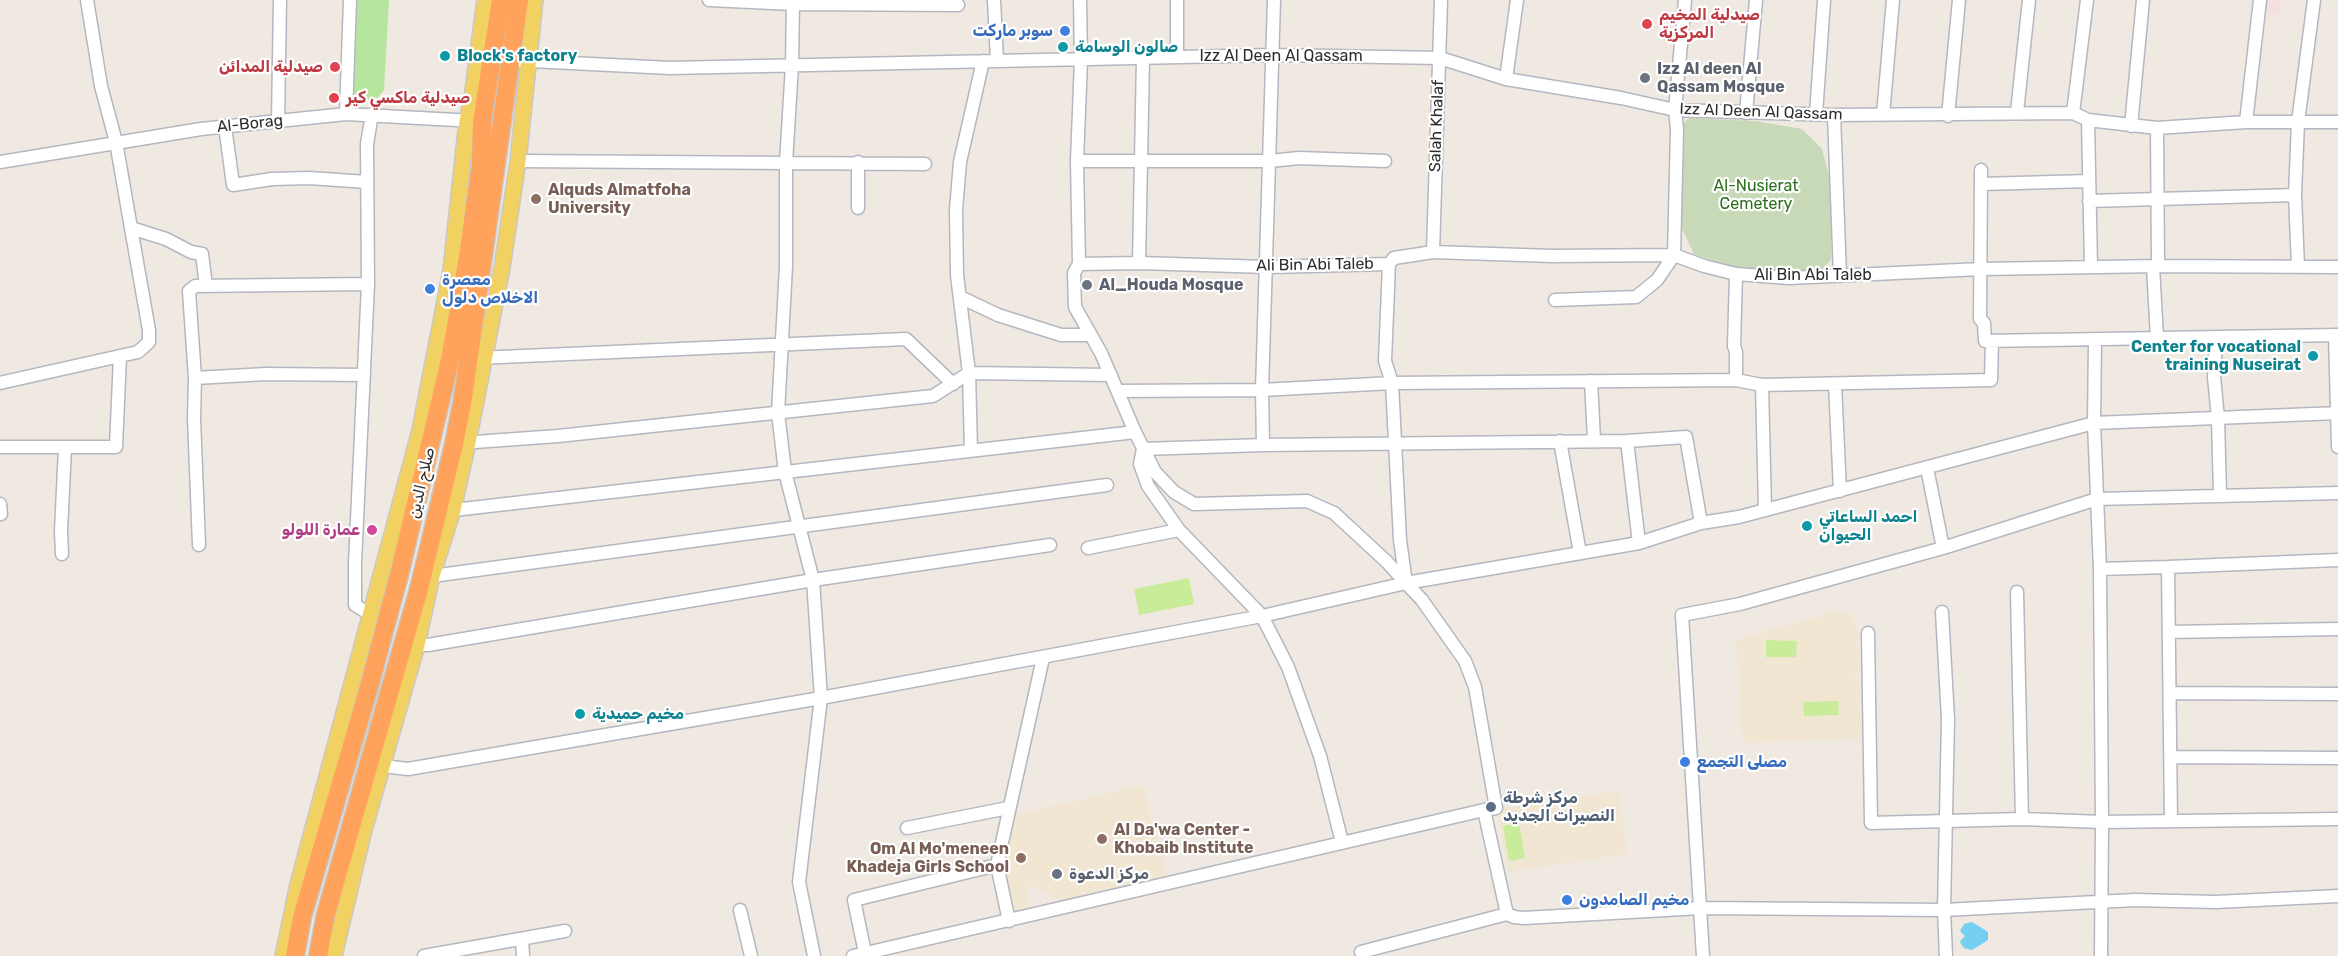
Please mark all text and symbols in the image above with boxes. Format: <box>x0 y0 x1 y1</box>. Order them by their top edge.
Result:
place label: صيدلية المخيم المركزية <box>1659 5 1760 43</box>
marker: صيدلية المخيم المركزية <box>1640 17 1654 31</box>
place label: سوبر ماركت <box>973 21 1053 41</box>
marker: سوبر ماركت <box>1058 24 1072 38</box>
place label: صالون الوسامة <box>1075 37 1178 57</box>
marker: صالون الوسامة <box>1056 40 1070 54</box>
place label: Block's factory <box>457 46 577 66</box>
street label: Izz Al Deen Al Qassam <box>1199 46 1363 66</box>
marker: Block's factory <box>438 49 452 63</box>
place label: صيدلية المدائن <box>219 57 323 77</box>
place label: Izz Al deen Al Qassam Mosque <box>1657 59 1785 97</box>
marker: صيدلية المدائن <box>328 60 342 74</box>
marker: Izz Al deen Al Qassam Mosque <box>1638 71 1652 85</box>
street label: Salah Khalaf <box>1426 80 1448 172</box>
place label: صيدلية ماكسي كير <box>346 88 470 108</box>
marker: صيدلية ماكسي كير <box>327 91 341 105</box>
street label: Izz Al Deen Al Qassam <box>1679 100 1843 124</box>
street label: Al-Borag <box>216 111 284 137</box>
park label: Al-Nusierat Cemetery <box>1714 176 1798 214</box>
place label: Alquds Almatfoha University <box>548 180 691 218</box>
marker: Alquds Almatfoha University <box>529 192 543 206</box>
street label: Ali Bin Abi Taleb <box>1256 254 1374 276</box>
street label: Ali Bin Abi Taleb <box>1754 265 1872 285</box>
place label: معصرة الاخلاص دلول <box>442 270 538 308</box>
place label: Al_Houda Mosque <box>1099 275 1243 295</box>
marker: Al_Houda Mosque <box>1080 278 1094 292</box>
marker: معصرة الاخلاص دلول <box>423 282 437 296</box>
place label: Center for vocational training Nuseirat <box>2131 337 2301 375</box>
marker: Center for vocational training Nuseirat <box>2306 349 2320 363</box>
street label: صلاح الدين <box>405 446 439 520</box>
place label: احمد الساعاتي الحيوان <box>1819 507 1918 545</box>
marker: احمد الساعاتي الحيوان <box>1800 519 1814 533</box>
place label: عمارة اللولو <box>282 520 360 540</box>
marker: عمارة اللولو <box>365 523 379 537</box>
place label: مخيم حميدية <box>592 704 684 724</box>
marker: مخيم حميدية <box>573 707 587 721</box>
place label: مصلى التجمع <box>1697 752 1787 772</box>
marker: مصلى التجمع <box>1678 755 1692 769</box>
place label: مركز شرطة النصيرات الجديد <box>1503 788 1615 826</box>
marker: مركز شرطة النصيرات الجديد <box>1484 800 1498 814</box>
place label: Al Da'wa Center - Khobaib Institute <box>1114 820 1253 858</box>
marker: Al Da'wa Center - Khobaib Institute <box>1095 832 1109 846</box>
place label: Om Al Mo'meneen Khadeja Girls School <box>846 839 1009 877</box>
marker: Om Al Mo'meneen Khadeja Girls School <box>1014 851 1028 865</box>
place label: مركز الدعوة <box>1069 864 1149 884</box>
marker: مركز الدعوة <box>1050 867 1064 881</box>
place label: مخيم الصامدون <box>1579 890 1689 910</box>
marker: مخيم الصامدون <box>1560 893 1574 907</box>

